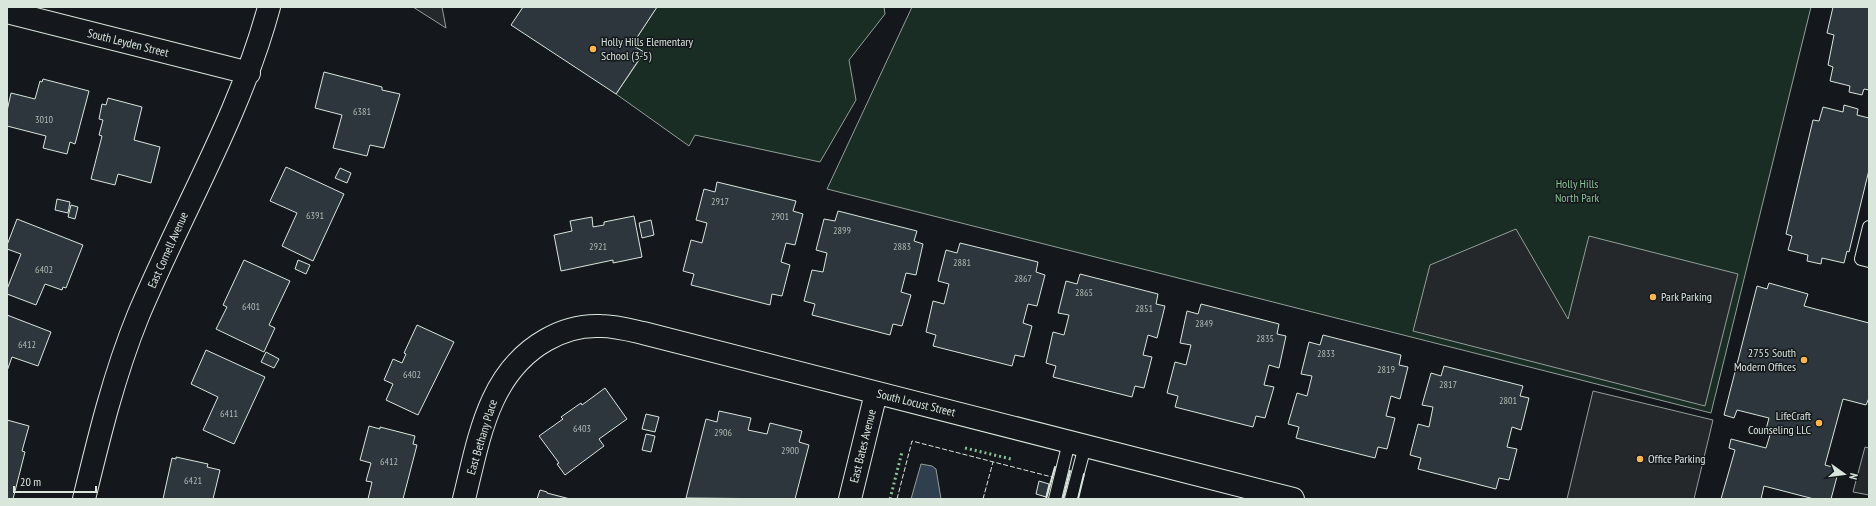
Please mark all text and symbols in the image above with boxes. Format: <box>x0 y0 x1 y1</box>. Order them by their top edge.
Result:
street label: South Leyden Street <box>86 25 171 60</box>
place label: Holly Hills Elementary School (3-5) <box>601 34 693 63</box>
marker: Holly Hills Elementary School (3-5) <box>588 44 598 54</box>
house number: 6381 <box>353 105 371 118</box>
house number: 3010 <box>35 113 54 126</box>
park label: Holly Hills North Park <box>1555 176 1599 205</box>
house number: 2917 <box>711 195 729 208</box>
street label: East Cornell Avenue <box>144 209 191 290</box>
house number: 6391 <box>306 209 324 222</box>
house number: 2901 <box>771 210 789 223</box>
house number: 2899 <box>833 224 851 237</box>
house number: 2921 <box>589 240 607 253</box>
house number: 2883 <box>893 240 911 253</box>
house number: 2881 <box>953 256 971 269</box>
house number: 6402 <box>35 263 53 276</box>
house number: 2867 <box>1014 272 1032 285</box>
house number: 2865 <box>1075 286 1093 299</box>
place label: Park Parking <box>1661 289 1712 304</box>
marker: Park Parking <box>1648 292 1658 302</box>
house number: 6401 <box>242 300 260 313</box>
house number: 2851 <box>1135 302 1153 315</box>
house number: 2849 <box>1195 317 1213 330</box>
house number: 2835 <box>1256 332 1274 345</box>
house number: 6412 <box>18 338 36 351</box>
place label: 2755 South Modern Offices <box>1734 345 1796 374</box>
house number: 2833 <box>1317 347 1335 360</box>
marker: 2755 South Modern Offices <box>1799 355 1809 365</box>
house number: 2819 <box>1377 363 1395 376</box>
house number: 6402 <box>403 368 421 381</box>
house number: 2817 <box>1439 378 1457 391</box>
street label: South Locust Street <box>875 385 958 420</box>
house number: 2801 <box>1499 394 1517 407</box>
street label: East Bethany Place <box>463 397 500 476</box>
house number: 6411 <box>220 407 238 420</box>
street label: East Bates Avenue <box>846 408 879 484</box>
place label: LifeCraft Counseling LLC <box>1748 408 1812 437</box>
marker: LifeCraft Counseling LLC <box>1814 418 1824 428</box>
house number: 6403 <box>573 422 591 435</box>
house number: 2906 <box>714 426 733 439</box>
house number: 2900 <box>781 444 800 457</box>
place label: Office Parking <box>1648 451 1705 466</box>
marker: Office Parking <box>1635 454 1645 464</box>
north arrow <box>1824 454 1864 494</box>
house number: 6412 <box>380 455 398 468</box>
scale bar <box>14 468 96 494</box>
text: N <box>1846 472 1861 481</box>
text: 20 m <box>20 474 41 489</box>
house number: 6421 <box>184 474 202 487</box>

